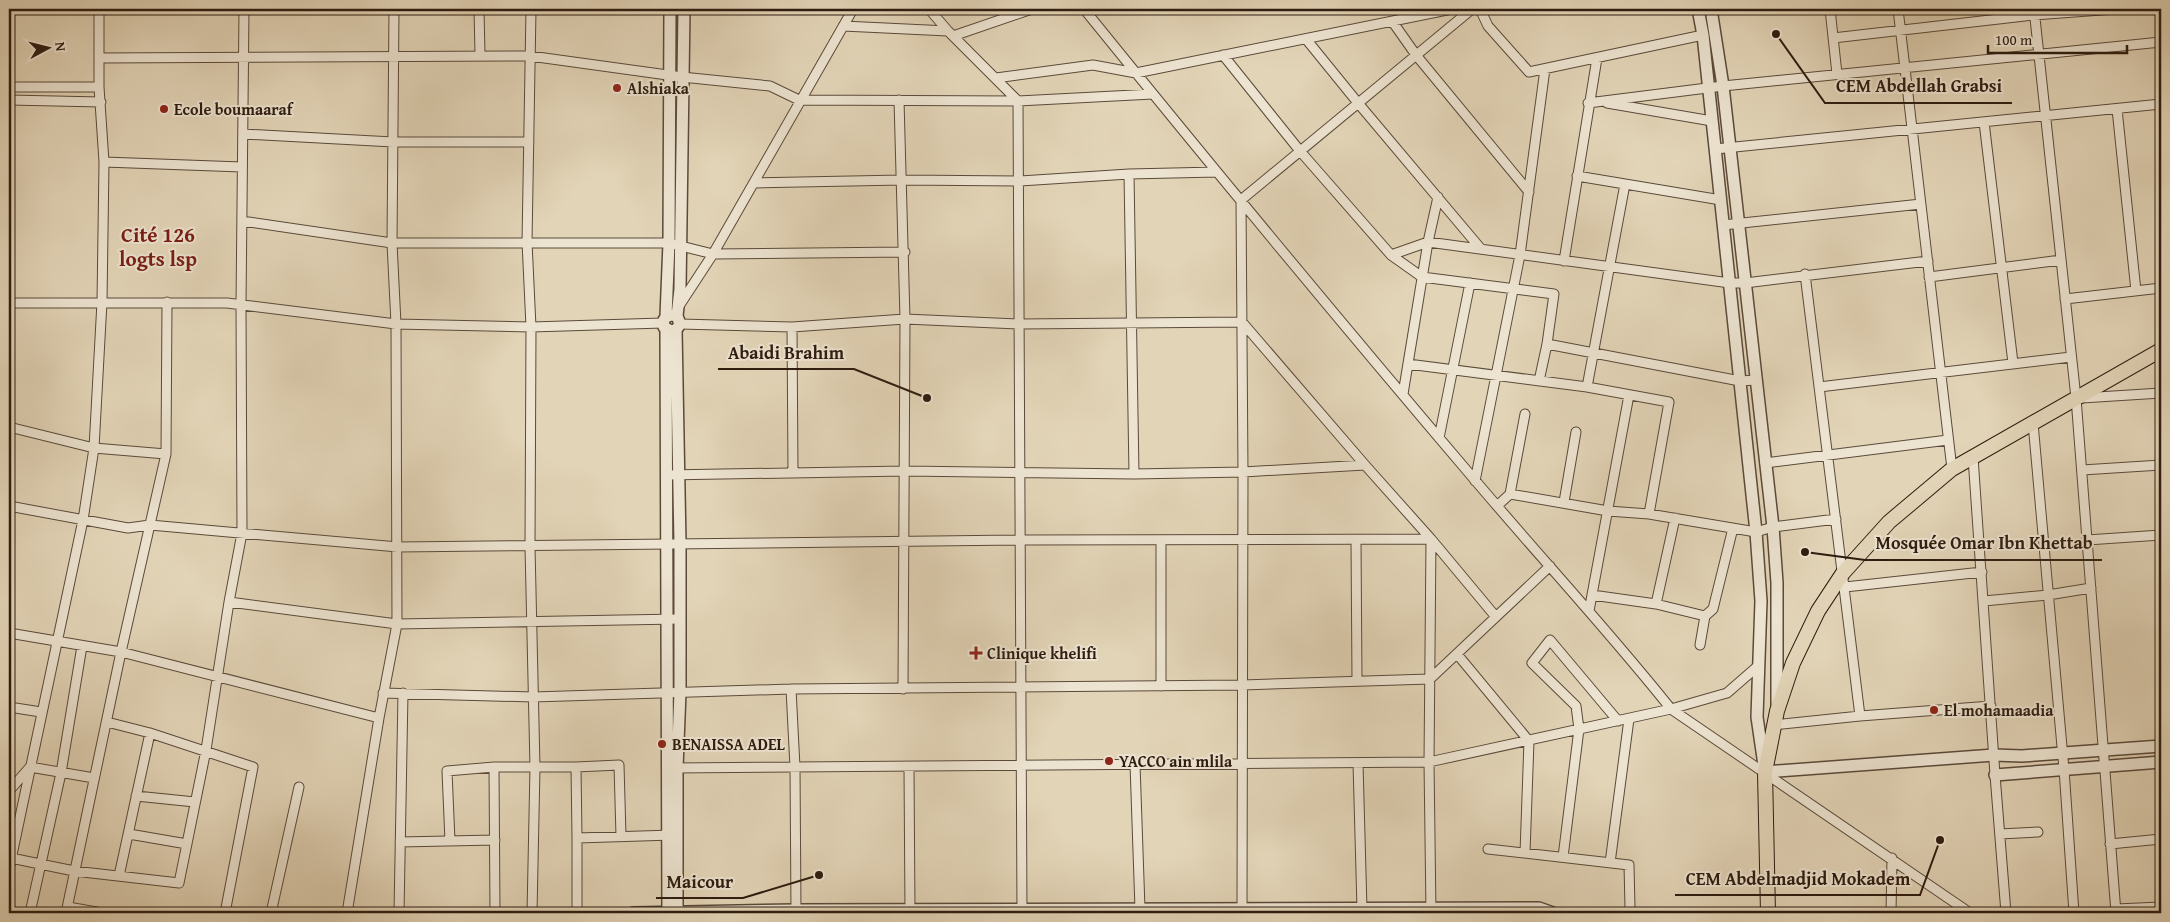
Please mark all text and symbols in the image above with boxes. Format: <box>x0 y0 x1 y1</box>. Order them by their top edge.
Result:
north arrow <box>22 22 72 72</box>
scale bar <box>1988 22 2126 54</box>
text: 100 m <box>1995 29 2033 50</box>
text: N <box>50 41 71 53</box>
callout: CEM Abdellah Grabsi <box>1825 70 2012 103</box>
text: CEM Abdellah Grabsi <box>1836 72 2003 99</box>
place label: Alshiaka <box>627 76 690 100</box>
marker: Alshiaka <box>611 82 623 94</box>
place label: Ecole boumaaraf <box>174 97 295 121</box>
marker: Ecole boumaaraf <box>158 103 170 115</box>
district label: Cité 126 logts lsp <box>119 219 197 274</box>
callout: Abaidi Brahim <box>718 336 854 369</box>
text: Abaidi Brahim <box>728 339 845 366</box>
callout: Mosquée Omar Ibn Khettab <box>1865 527 2102 560</box>
text: Mosquée Omar Ibn Khettab <box>1875 529 2093 556</box>
place label: Clinique khelifi <box>987 641 1097 665</box>
marker: Clinique khelifi <box>969 646 983 660</box>
place label: El mohamaadia <box>1944 698 2054 722</box>
marker: El mohamaadia <box>1928 704 1940 716</box>
place label: BENAISSA ADEL <box>672 732 786 756</box>
marker: BENAISSA ADEL <box>656 738 668 750</box>
place label: YACCO ain mlila <box>1119 749 1233 773</box>
marker: YACCO ain mlila <box>1103 755 1115 767</box>
callout: CEM Abdelmadjid Mokadem <box>1675 862 1920 895</box>
callout: Maicour <box>656 865 743 898</box>
text: CEM Abdelmadjid Mokadem <box>1686 865 1911 892</box>
text: Maicour <box>667 868 734 895</box>

